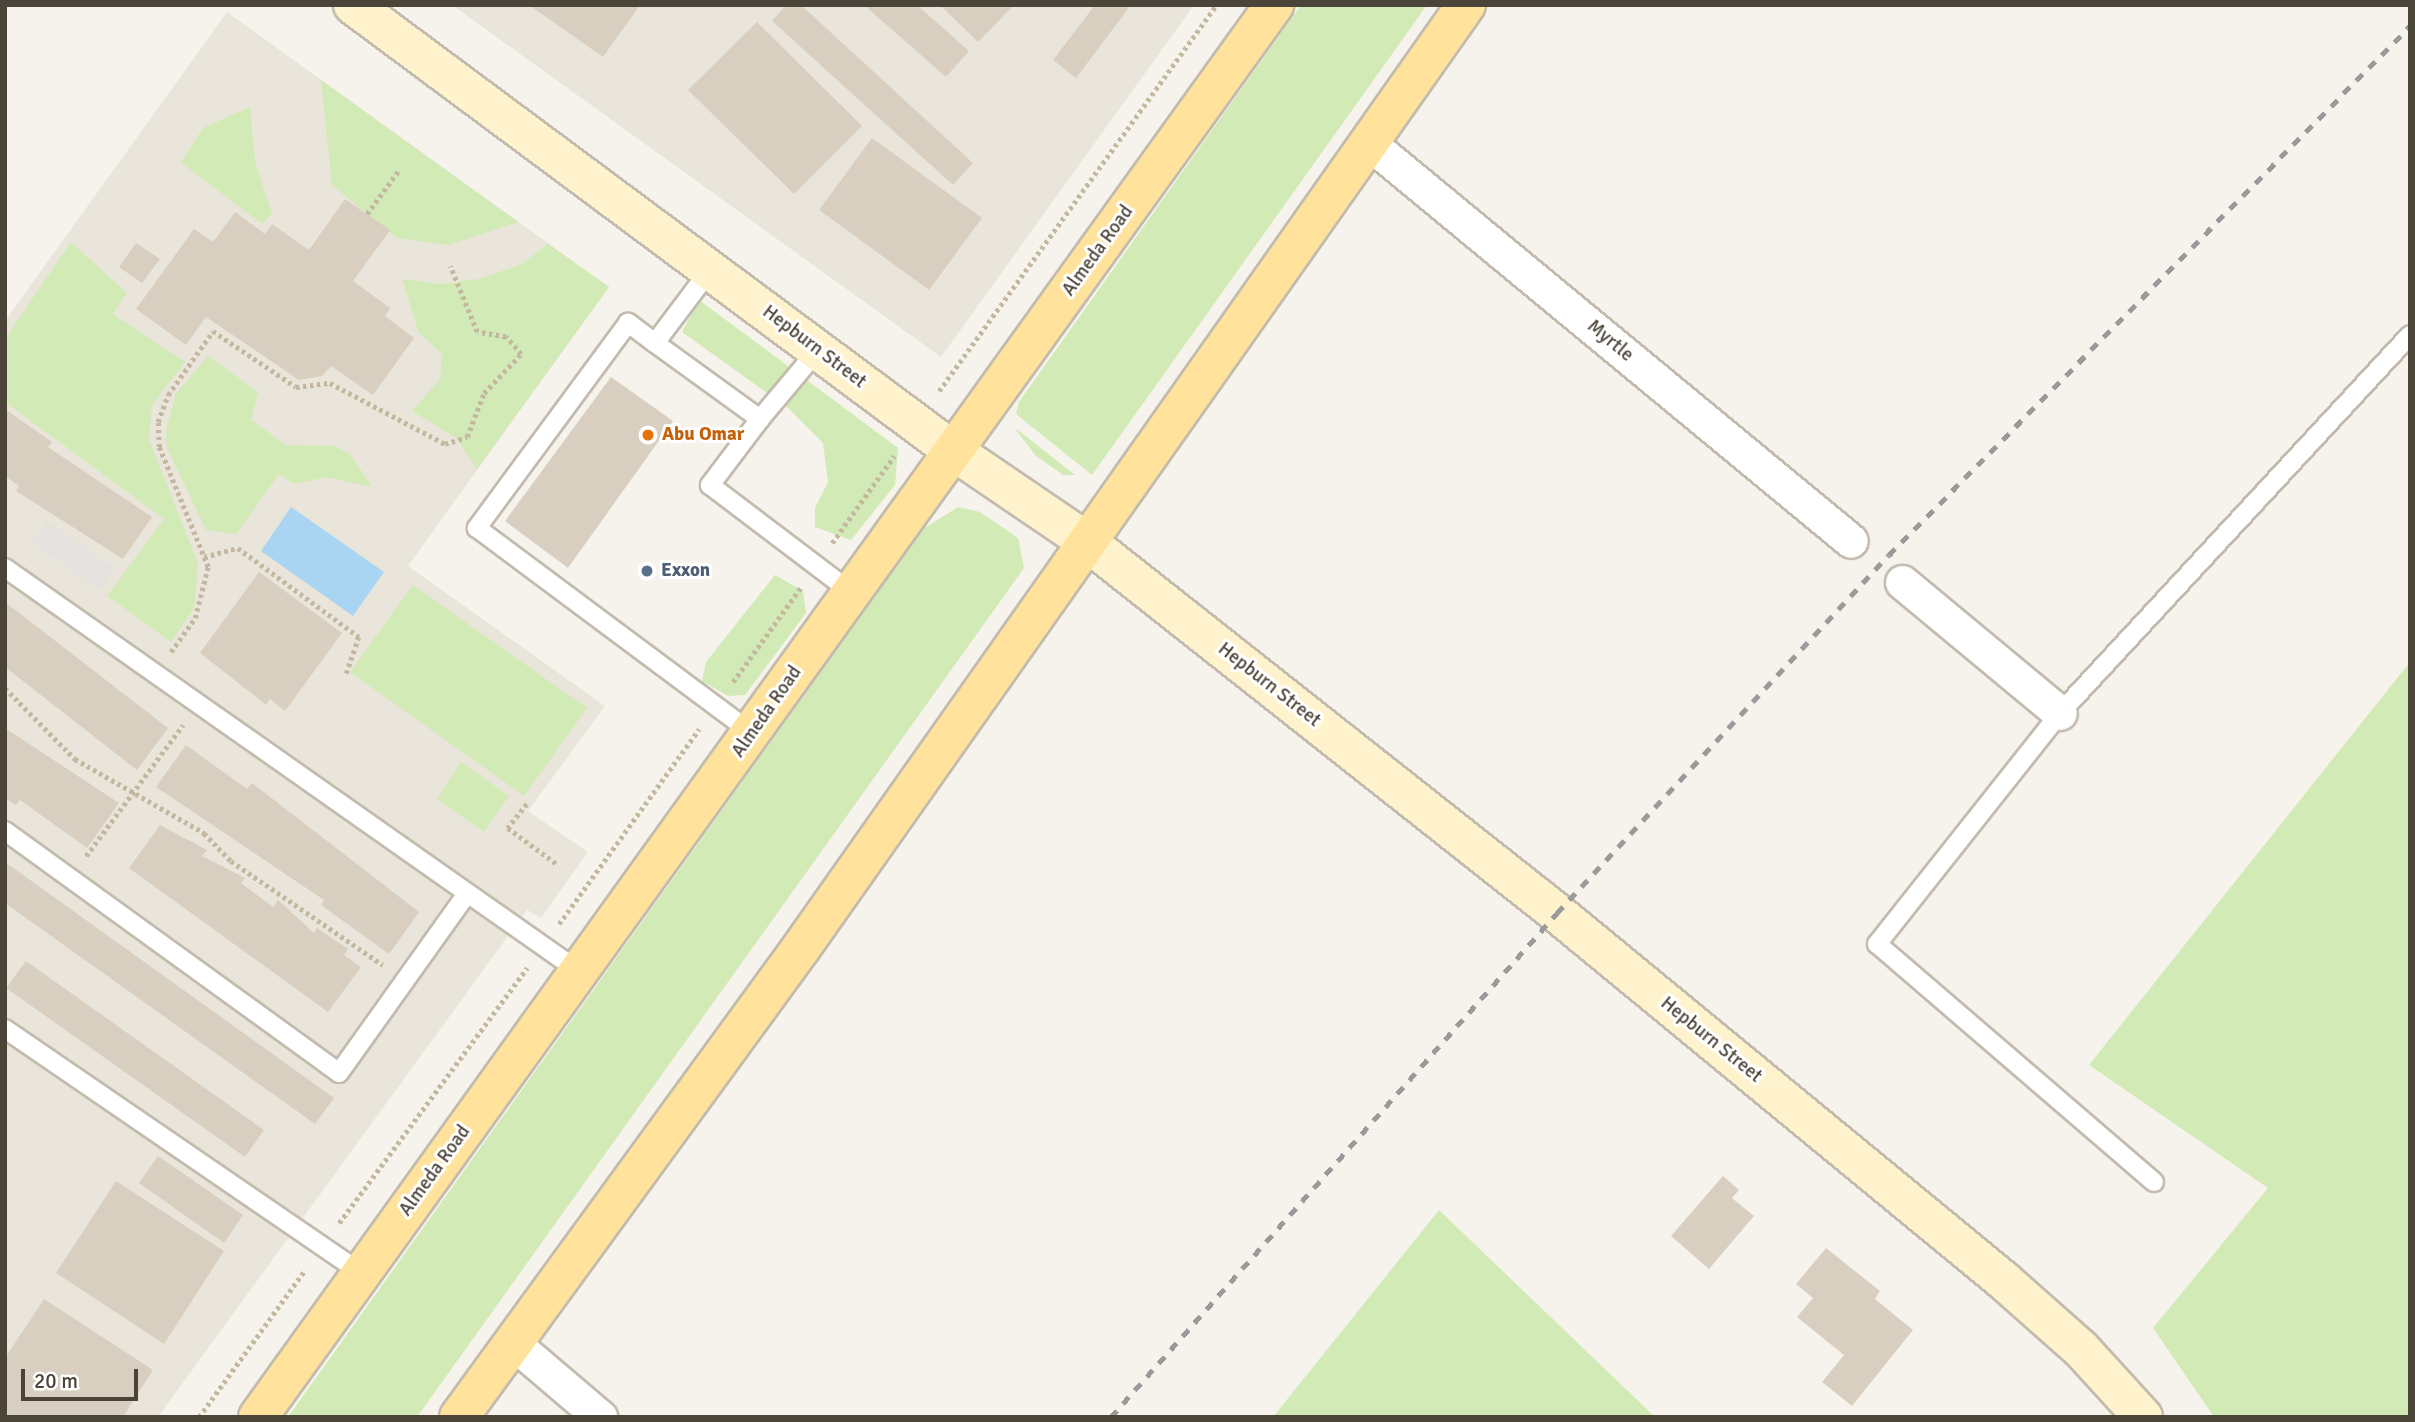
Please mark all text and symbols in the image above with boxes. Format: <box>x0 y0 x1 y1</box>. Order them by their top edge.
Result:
street label: Almeda Road <box>1058 201 1138 301</box>
street label: Hepburn Street <box>758 301 870 393</box>
street label: Myrtle <box>1582 315 1638 367</box>
place label: Abu Omar <box>662 424 744 446</box>
marker: Abu Omar <box>640 427 656 443</box>
place label: Exxon <box>661 560 710 582</box>
marker: Exxon <box>639 563 655 579</box>
street label: Hepburn Street <box>1213 638 1325 732</box>
street label: Almeda Road <box>727 662 807 762</box>
street label: Hepburn Street <box>1656 992 1766 1088</box>
street label: Almeda Road <box>395 1121 475 1221</box>
scale bar <box>24 1356 142 1400</box>
text: 20 m <box>34 1368 78 1394</box>

